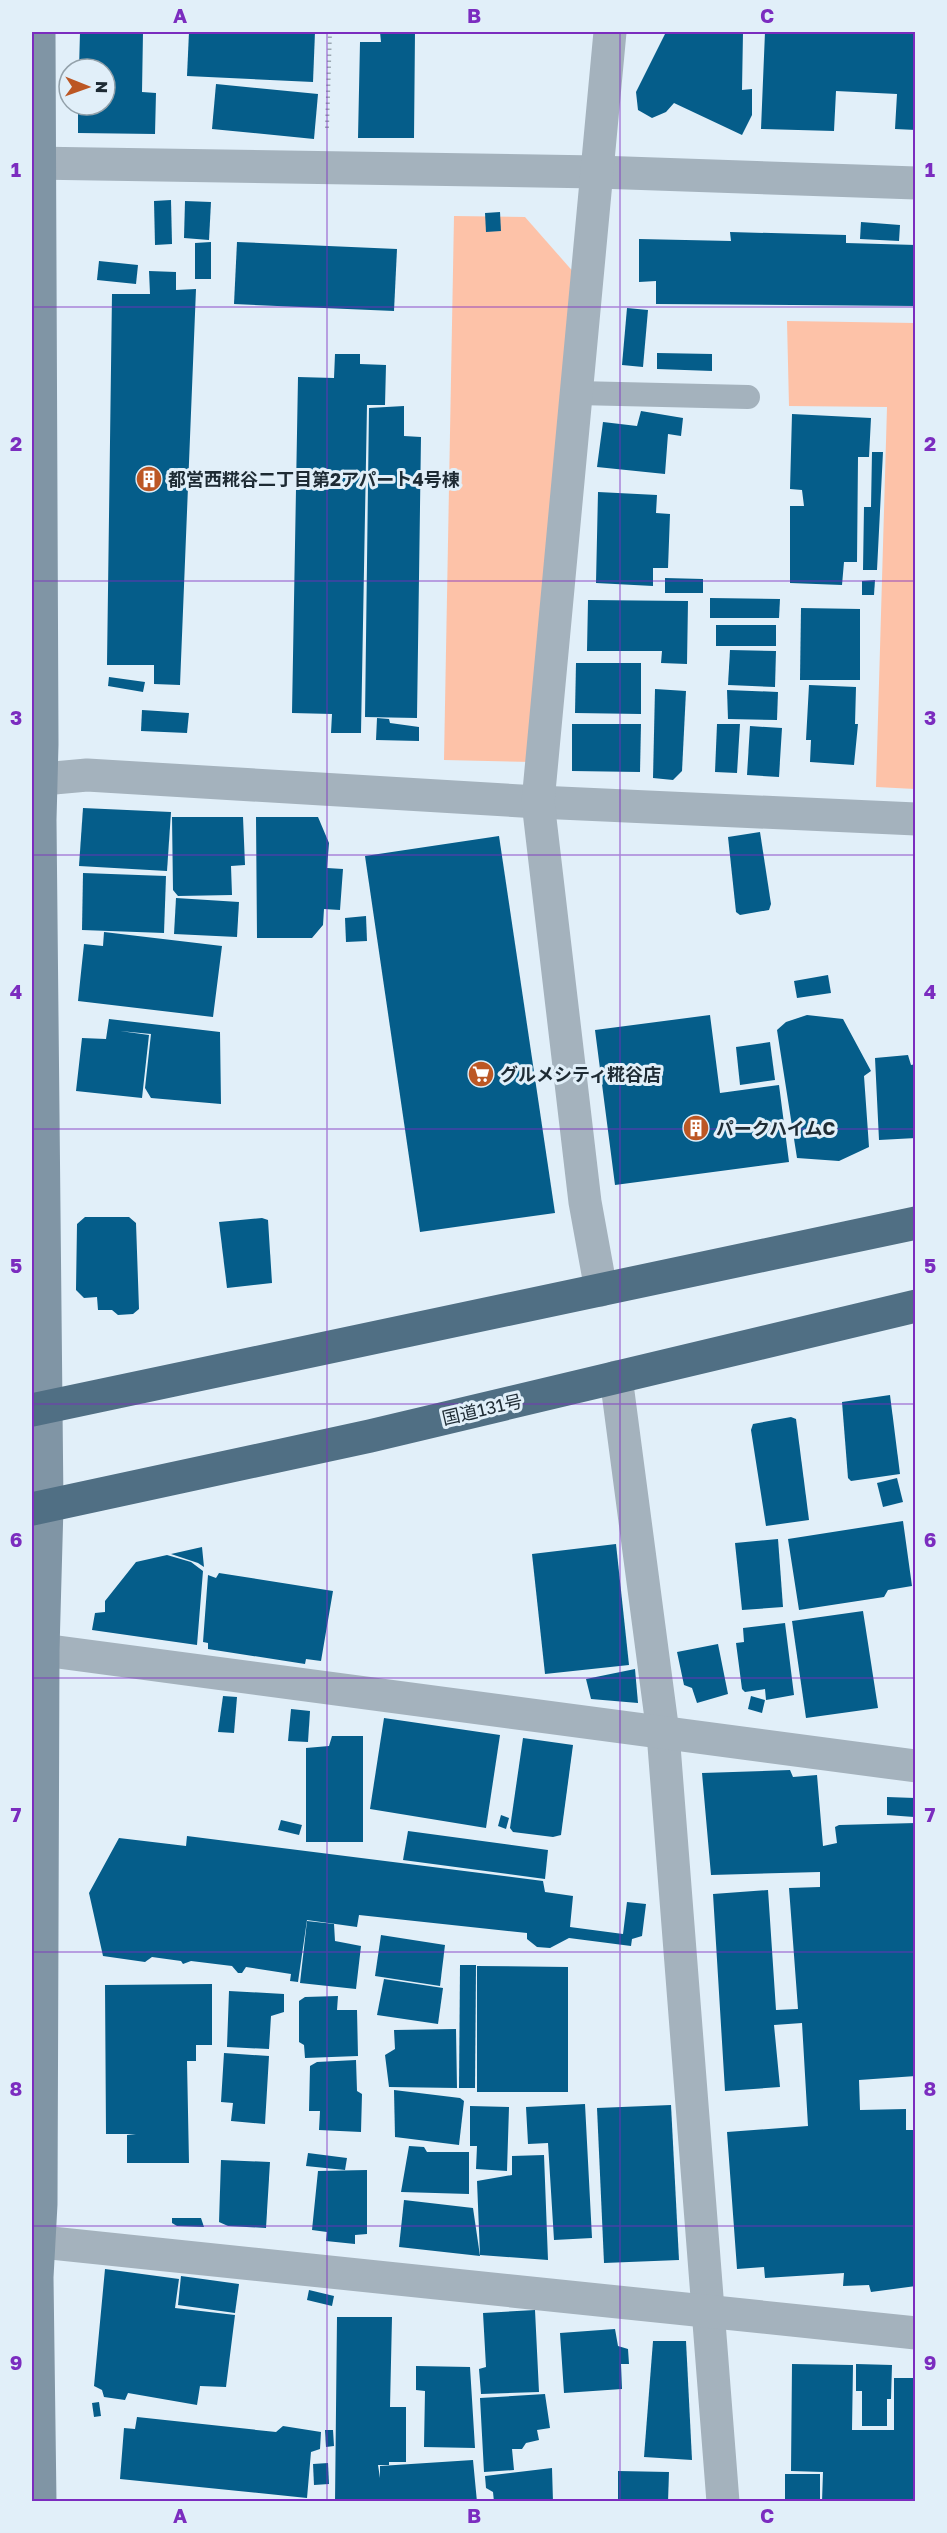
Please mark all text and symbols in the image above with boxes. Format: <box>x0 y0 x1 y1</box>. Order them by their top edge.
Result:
text: A <box>173 3 187 27</box>
text: B <box>467 3 481 27</box>
text: C <box>760 3 774 27</box>
north arrow <box>57 57 117 117</box>
text: N <box>92 81 112 94</box>
text: 1 <box>11 157 21 181</box>
text: 1 <box>925 157 935 181</box>
text: 2 <box>10 431 22 455</box>
text: 2 <box>924 431 936 455</box>
building icon: 都営西糀谷二丁目第2アパート4号棟 <box>134 464 164 494</box>
place label: 都営西糀谷二丁目第2アパート4号棟 <box>168 468 460 490</box>
text: 3 <box>10 705 22 729</box>
text: 3 <box>924 705 936 729</box>
text: 4 <box>10 979 22 1003</box>
text: 4 <box>924 979 936 1003</box>
supermarket icon: グルメシティ糀谷店 <box>466 1059 496 1089</box>
place label: グルメシティ糀谷店 <box>500 1063 661 1085</box>
building icon: パークハイムC <box>681 1113 711 1143</box>
place label: パークハイムC <box>716 1117 835 1139</box>
text: 5 <box>10 1253 22 1277</box>
text: 5 <box>924 1253 936 1277</box>
street label: 国道131号 <box>440 1389 524 1429</box>
text: 6 <box>10 1527 22 1551</box>
text: 6 <box>924 1527 936 1551</box>
text: 7 <box>11 1802 22 1826</box>
text: 7 <box>925 1802 936 1826</box>
text: 8 <box>10 2076 22 2100</box>
text: 8 <box>924 2076 936 2100</box>
text: 9 <box>10 2350 22 2374</box>
text: 9 <box>924 2350 936 2374</box>
text: A <box>173 2503 187 2527</box>
text: B <box>467 2503 481 2527</box>
text: C <box>760 2503 774 2527</box>

